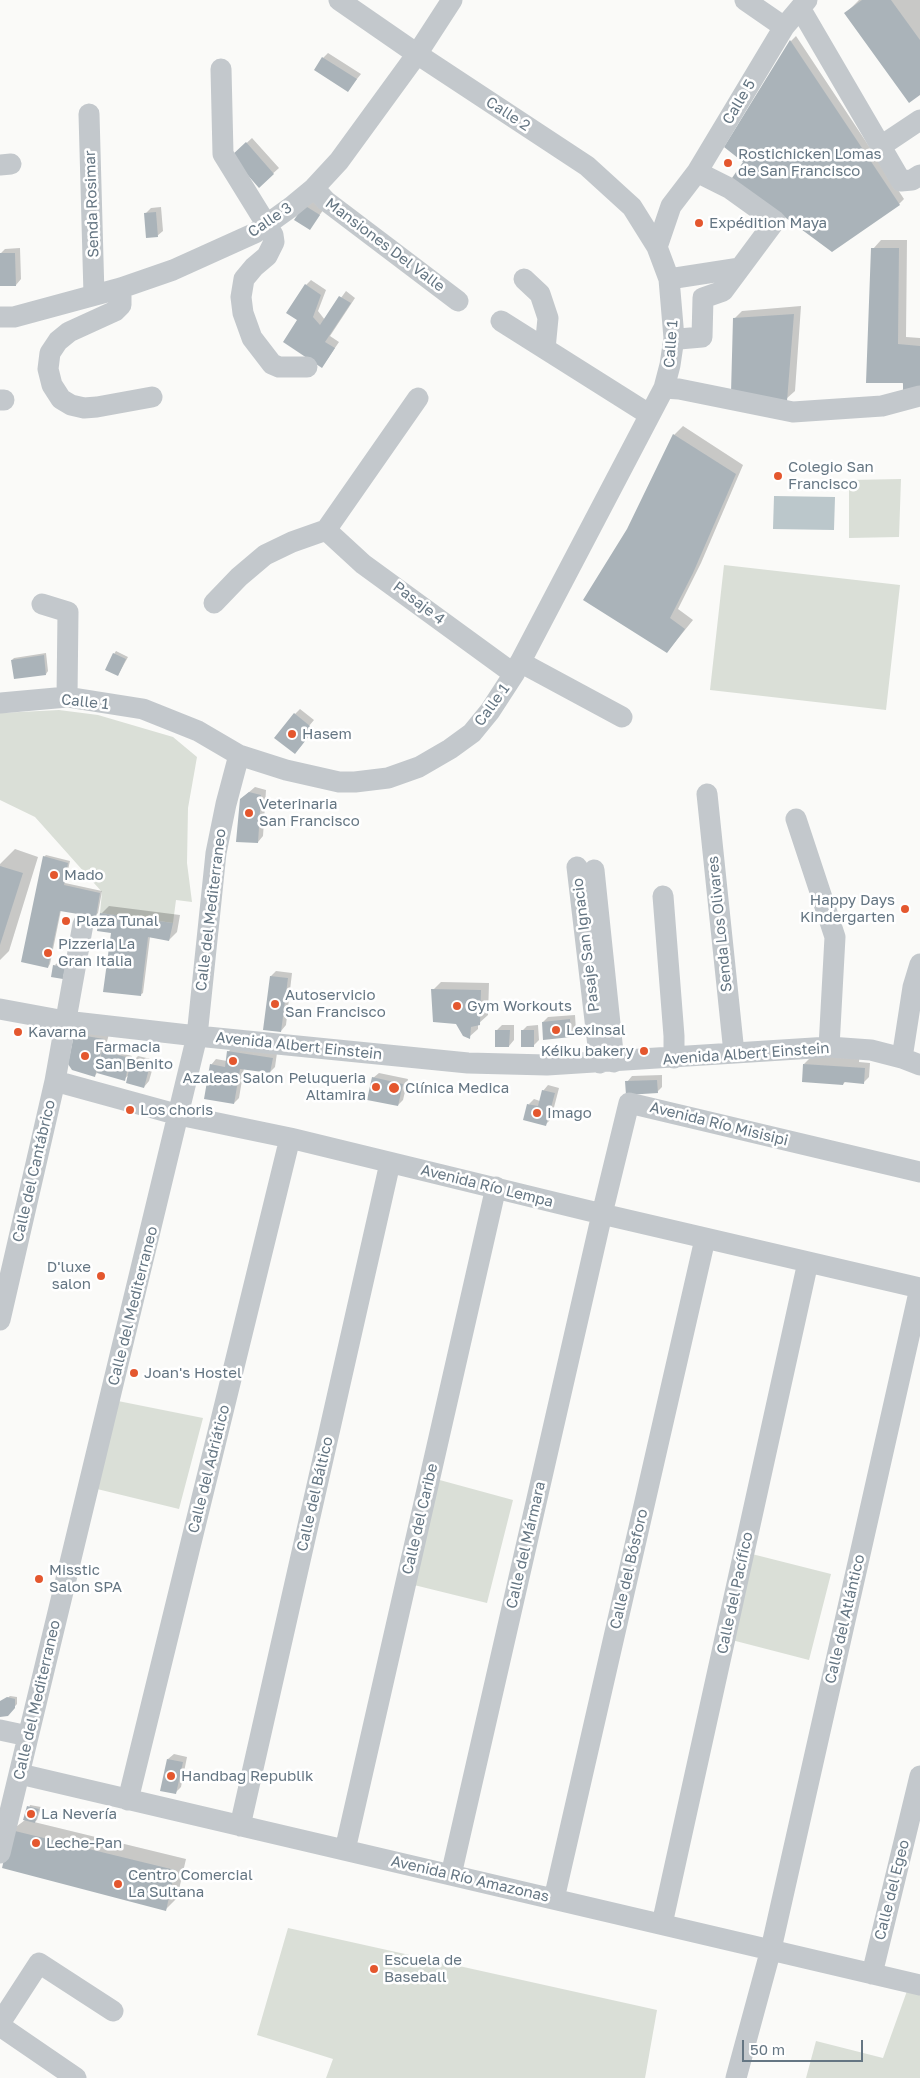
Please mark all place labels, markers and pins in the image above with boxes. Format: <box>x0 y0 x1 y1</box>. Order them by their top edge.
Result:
place label: Rostichicken Lomas de San Francisco <box>738 145 882 180</box>
marker: Rostichicken Lomas de San Francisco <box>722 157 734 169</box>
place label: Expédition Maya <box>709 214 827 232</box>
marker: Expédition Maya <box>693 217 705 229</box>
place label: Colegio San Francisco <box>788 458 874 493</box>
marker: Colegio San Francisco <box>772 470 784 482</box>
place label: Hasem <box>302 725 352 743</box>
marker: Hasem <box>286 728 298 740</box>
place label: Veterinaria San Francisco <box>259 795 360 830</box>
marker: Veterinaria San Francisco <box>243 807 255 819</box>
place label: Mado <box>64 866 104 884</box>
marker: Mado <box>48 869 60 881</box>
place label: Happy Days Kindergarten <box>800 891 895 926</box>
marker: Happy Days Kindergarten <box>899 903 911 915</box>
place label: Plaza Tunal <box>76 912 158 930</box>
marker: Plaza Tunal <box>60 915 72 927</box>
place label: Pizzeria La Gran Italia <box>58 935 135 970</box>
marker: Pizzeria La Gran Italia <box>42 947 54 959</box>
place label: Autoservicio San Francisco <box>285 986 386 1021</box>
place label: Gym Workouts <box>467 997 572 1015</box>
marker: Autoservicio San Francisco <box>269 998 281 1010</box>
marker: Gym Workouts <box>451 1000 463 1012</box>
place label: Lexinsal <box>566 1021 626 1039</box>
place label: Kavarna <box>28 1023 86 1041</box>
marker: Lexinsal <box>550 1024 562 1036</box>
marker: Kavarna <box>12 1026 24 1038</box>
place label: Farmacia San Benito <box>95 1038 173 1073</box>
place label: Kéiku bakery <box>541 1042 634 1060</box>
marker: Kéiku bakery <box>638 1045 650 1057</box>
marker: Farmacia San Benito <box>79 1050 91 1062</box>
marker: Azaleas Salon <box>227 1055 239 1067</box>
place label: Azaleas Salon <box>183 1069 283 1087</box>
place label: Peluqueria Altamira <box>288 1069 366 1104</box>
place label: Clínica Medica <box>405 1079 509 1097</box>
marker: Peluqueria Altamira <box>370 1081 382 1093</box>
marker: Clínica Medica <box>387 1081 401 1095</box>
place label: Los choris <box>140 1101 213 1119</box>
marker: Los choris <box>124 1104 136 1116</box>
place label: Imago <box>547 1104 592 1122</box>
marker: Imago <box>531 1107 543 1119</box>
place label: D'luxe salon <box>47 1258 91 1293</box>
marker: D'luxe salon <box>95 1270 107 1282</box>
place label: Joan's Hostel <box>144 1364 242 1382</box>
marker: Joan's Hostel <box>128 1367 140 1379</box>
place label: Misstic Salon SPA <box>49 1561 122 1596</box>
marker: Misstic Salon SPA <box>33 1573 45 1585</box>
place label: Handbag Republik <box>181 1767 314 1785</box>
marker: Handbag Republik <box>165 1770 177 1782</box>
place label: La Nevería <box>41 1805 117 1823</box>
marker: La Nevería <box>25 1808 37 1820</box>
place label: Leche-Pan <box>46 1834 122 1852</box>
marker: Leche-Pan <box>30 1837 42 1849</box>
place label: Centro Comercial La Sultana <box>128 1866 253 1901</box>
marker: Centro Comercial La Sultana <box>112 1878 124 1890</box>
place label: Escuela de Baseball <box>384 1951 462 1986</box>
marker: Escuela de Baseball <box>368 1963 380 1975</box>

